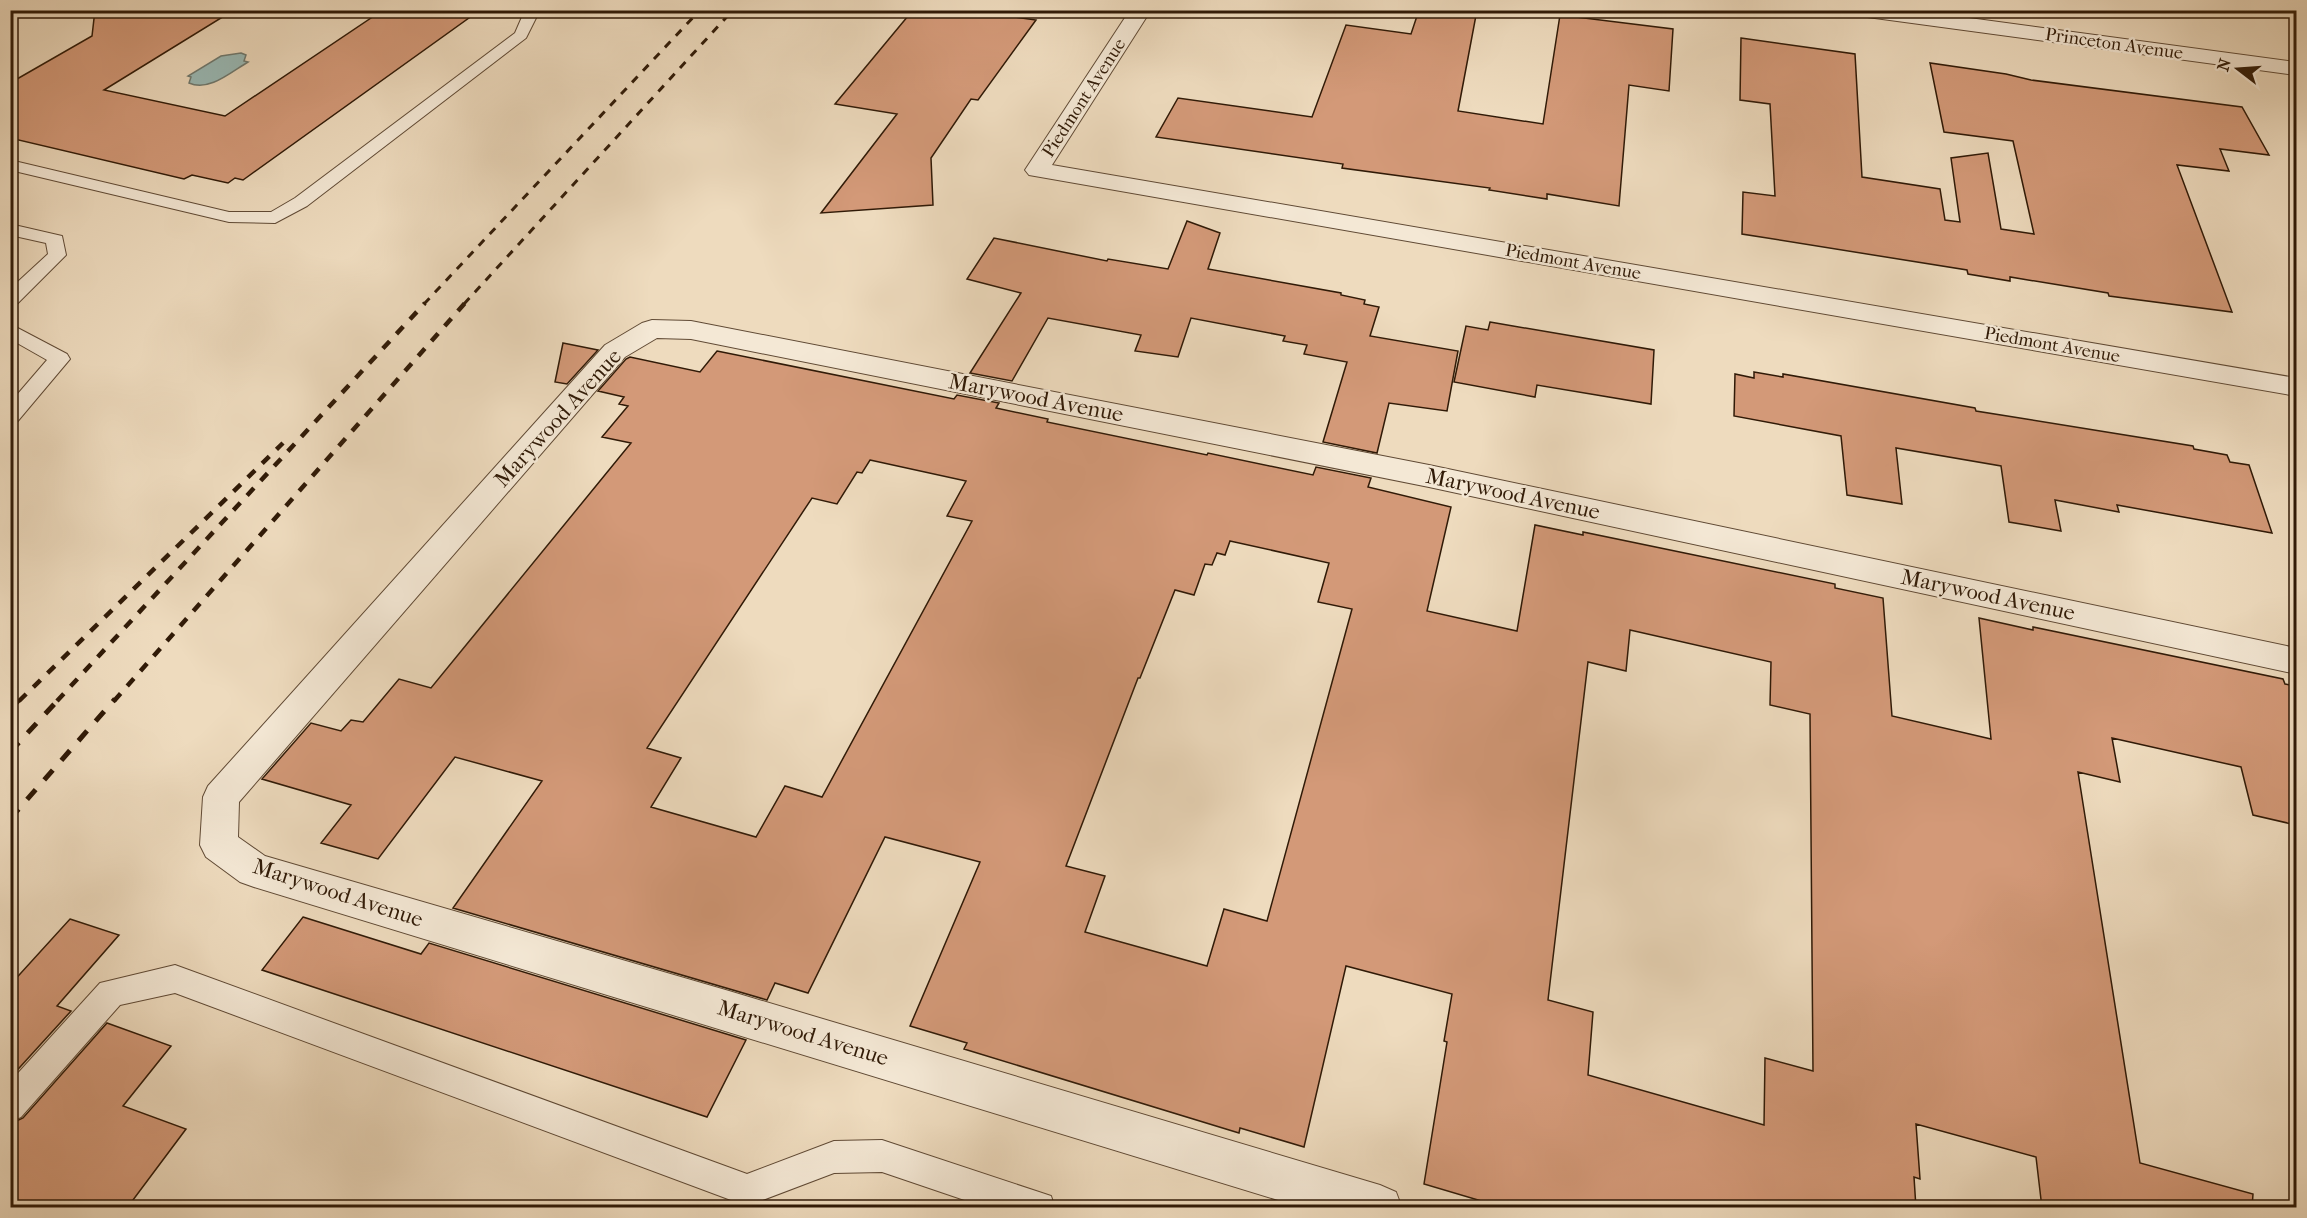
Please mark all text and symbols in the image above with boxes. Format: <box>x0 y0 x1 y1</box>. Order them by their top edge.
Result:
street label: Princeton Avenue <box>2044 24 2184 64</box>
street label: Piedmont Avenue <box>1038 35 1130 161</box>
north arrow <box>2208 39 2268 99</box>
text: N <box>2213 55 2235 73</box>
street label: Piedmont Avenue <box>1504 240 1643 284</box>
street label: Piedmont Avenue <box>1983 323 2122 367</box>
street label: Marywood Avenue <box>489 343 627 493</box>
street label: Marywood Avenue <box>946 368 1126 428</box>
street label: Marywood Avenue <box>1424 463 1603 525</box>
street label: Marywood Avenue <box>1899 564 2078 626</box>
street label: Marywood Avenue <box>250 853 426 933</box>
street label: Marywood Avenue <box>714 995 892 1071</box>

